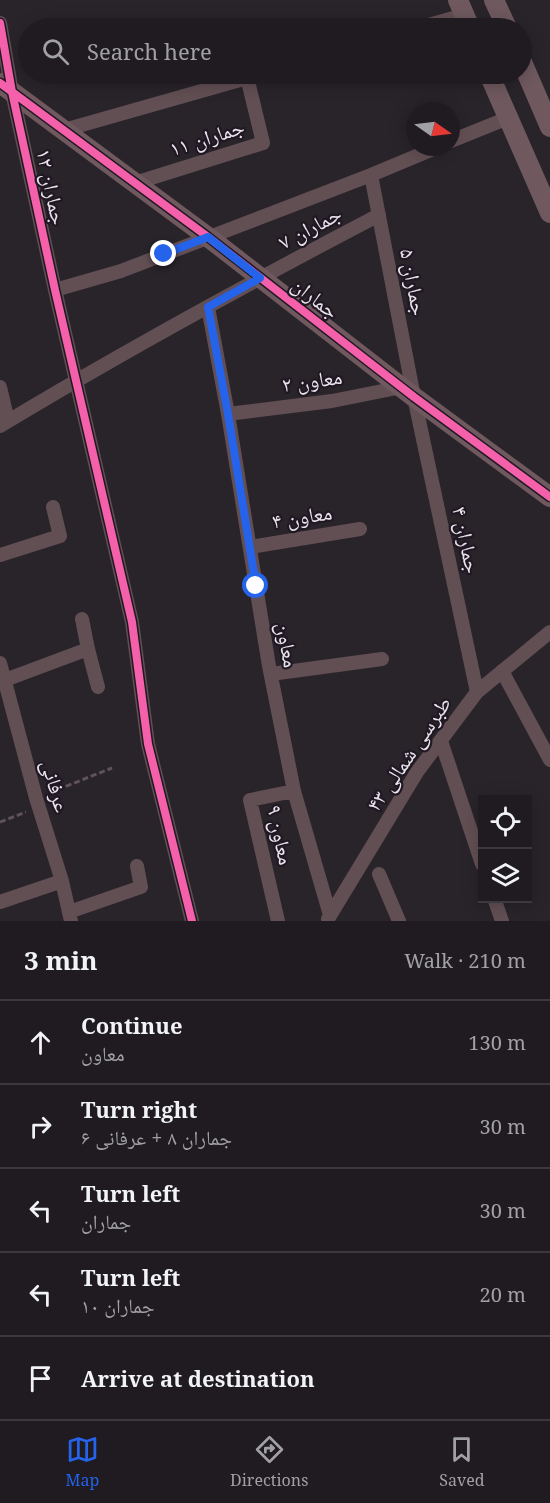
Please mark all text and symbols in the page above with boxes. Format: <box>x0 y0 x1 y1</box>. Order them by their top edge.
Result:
search box <box>18 18 532 84</box>
icon: search <box>39 35 72 68</box>
text: Search here <box>87 36 212 66</box>
north arrow <box>406 102 460 156</box>
street label: جماران ۱۱ <box>166 112 248 162</box>
street label: جماران ۱۲ <box>30 146 74 227</box>
street label: جماران ۷ <box>273 199 346 255</box>
route end <box>150 240 176 266</box>
street label: جماران ۵ <box>394 246 434 318</box>
street label: جماران <box>286 270 345 324</box>
street label: معاون ۲ <box>280 362 344 398</box>
street label: معاون ۴ <box>270 497 334 535</box>
street label: جماران ۴ <box>446 504 488 576</box>
route start <box>242 572 268 598</box>
street label: معاون <box>270 620 306 670</box>
street label: طبرسی شمالی ۴۳ <box>359 690 457 816</box>
street label: عرفانی <box>35 756 77 816</box>
map controls <box>478 795 532 903</box>
button: locate <box>478 795 532 849</box>
street label: معاون ۹ <box>261 802 301 867</box>
button: layers <box>478 849 532 903</box>
text: 3 min <box>24 942 98 978</box>
text: Walk · 210 m <box>404 947 526 974</box>
text: Continue <box>81 1010 183 1040</box>
icon: ahead <box>24 1026 57 1059</box>
text: 130 m <box>468 1029 526 1056</box>
text: معاون <box>81 1040 125 1067</box>
text: Turn right <box>81 1094 197 1124</box>
icon: right <box>24 1110 57 1143</box>
text: 30 m <box>480 1113 526 1140</box>
text: جماران ۸ + عرفانی ۶ <box>81 1124 232 1151</box>
text: Turn left <box>81 1178 180 1208</box>
icon: left <box>24 1194 57 1227</box>
text: 30 m <box>480 1197 526 1224</box>
text: جماران <box>81 1208 131 1235</box>
text: Turn left <box>81 1262 180 1292</box>
icon: left <box>24 1278 57 1311</box>
text: 20 m <box>480 1281 526 1308</box>
text: جماران ۱۰ <box>81 1292 154 1319</box>
icon: arrive <box>24 1362 57 1395</box>
text: Arrive at destination <box>81 1363 315 1393</box>
tab: Map <box>65 1433 99 1491</box>
tab: Directions <box>230 1433 308 1491</box>
tab: Saved <box>439 1433 485 1491</box>

